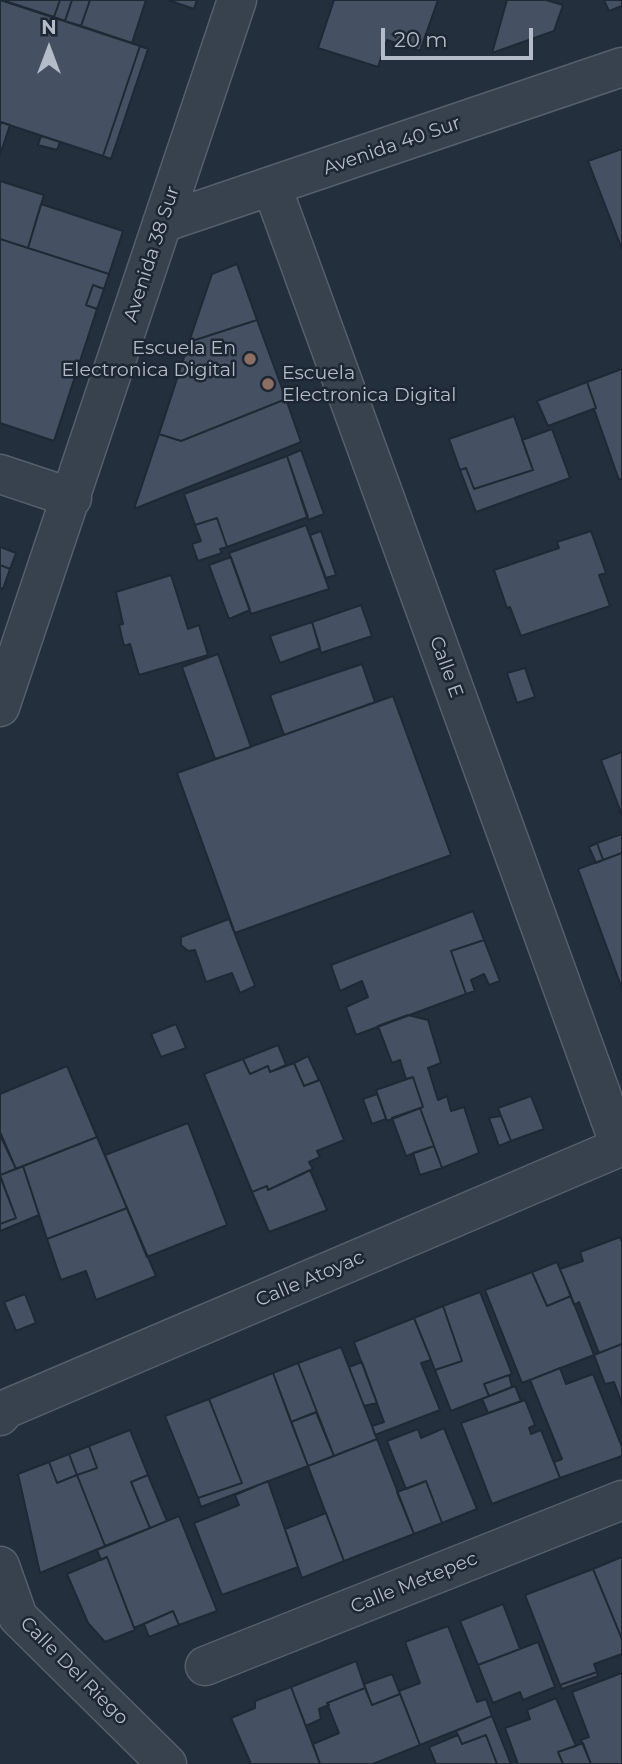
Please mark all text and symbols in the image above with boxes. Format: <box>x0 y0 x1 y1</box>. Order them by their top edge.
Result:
north arrow <box>14 14 84 84</box>
scale bar <box>384 14 536 58</box>
text: N <box>41 16 57 39</box>
text: 20 m <box>394 27 448 52</box>
street label: Avenida 40 Sur <box>320 112 464 180</box>
street label: Avenida 38 Sur <box>119 183 185 325</box>
place label: Escuela En Electronica Digital <box>62 337 236 381</box>
marker: Escuela En Electronica Digital <box>242 351 258 367</box>
place label: Escuela Electronica Digital <box>282 362 456 406</box>
marker: Escuela Electronica Digital <box>260 376 276 392</box>
street label: Calle E <box>424 633 468 701</box>
street label: Calle Atoyac <box>252 1246 368 1312</box>
street label: Calle Metepec <box>347 1547 481 1619</box>
street label: Calle Del Riego <box>15 1612 133 1730</box>

